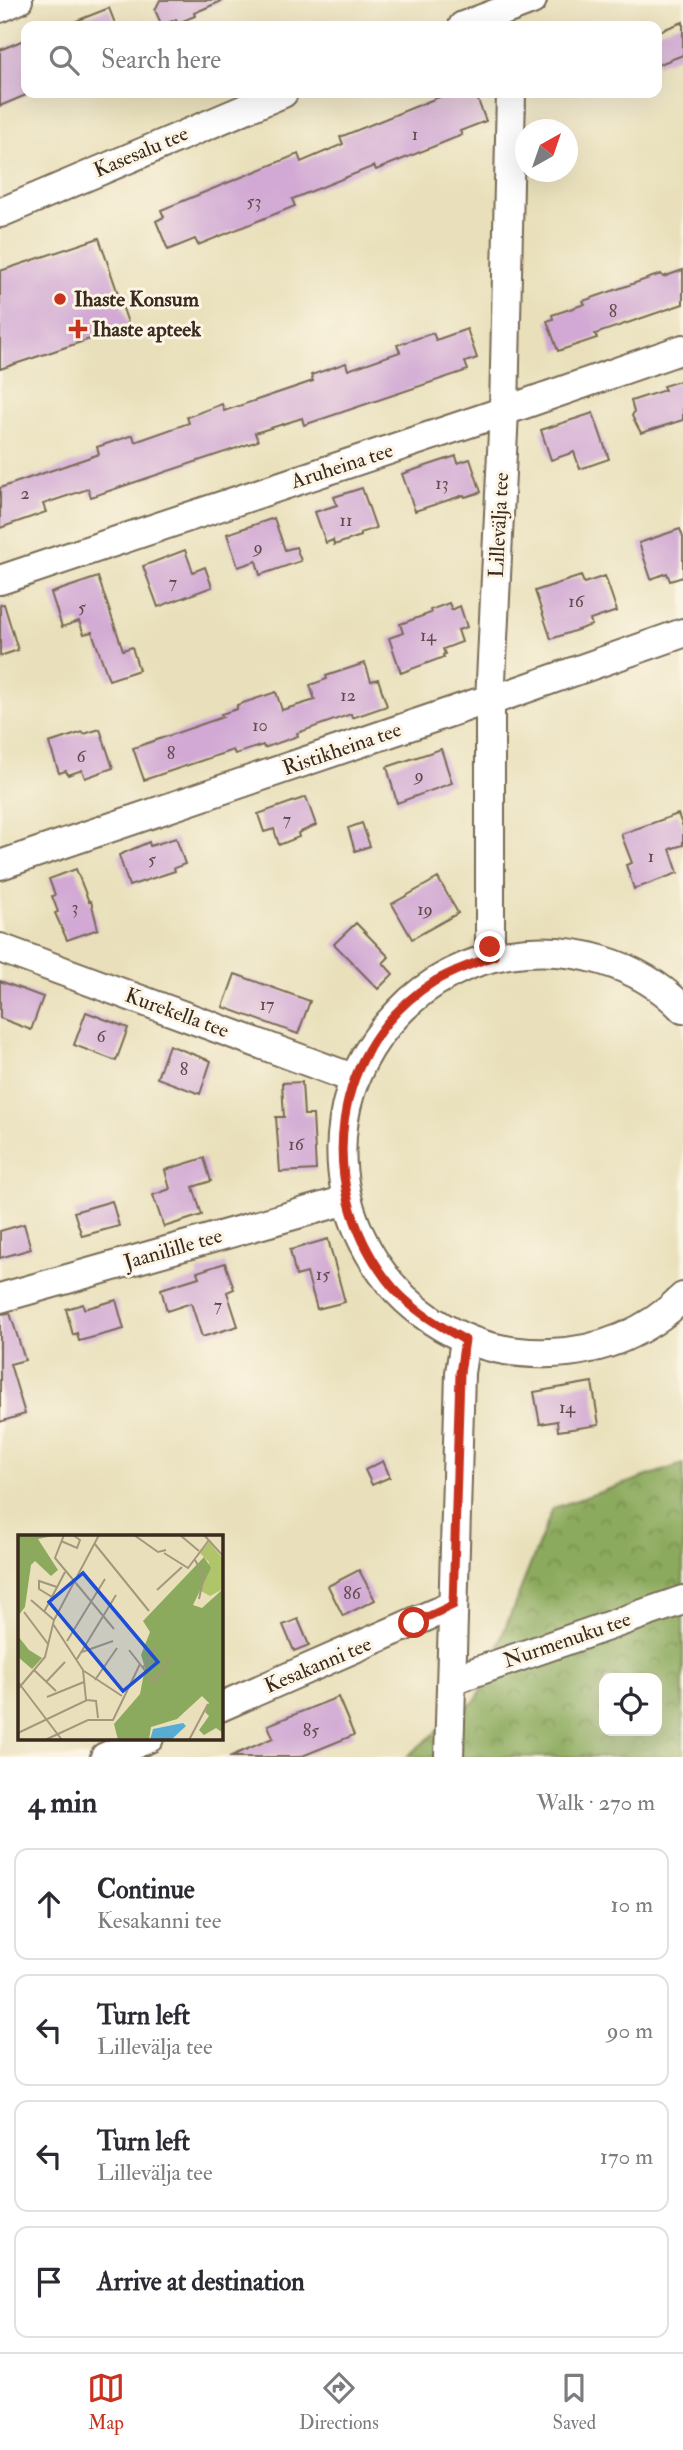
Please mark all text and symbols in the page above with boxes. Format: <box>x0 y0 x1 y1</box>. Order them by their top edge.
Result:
search box <box>21 21 662 98</box>
icon: search <box>45 41 83 79</box>
text: Search here <box>101 44 221 76</box>
north arrow <box>515 119 578 182</box>
street label: Kasesalu tee <box>90 120 193 184</box>
house number: 1 <box>412 123 418 146</box>
house number: 53 <box>247 190 261 213</box>
place label: Ihaste Konsum <box>74 286 200 313</box>
marker: Ihaste Konsum <box>52 291 68 307</box>
house number: 8 <box>609 300 617 323</box>
place label: Ihaste apteek <box>92 316 202 343</box>
marker: Ihaste apteek <box>70 321 86 337</box>
street label: Aruheina tee <box>287 437 397 495</box>
street label: Lillevälja tee <box>483 471 515 578</box>
house number: 13 <box>435 472 449 495</box>
house number: 2 <box>20 482 30 505</box>
house number: 11 <box>340 509 352 532</box>
house number: 9 <box>251 536 263 559</box>
house number: 7 <box>169 571 177 594</box>
house number: 16 <box>568 590 585 613</box>
house number: 5 <box>78 596 86 619</box>
house number: 14 <box>420 624 437 647</box>
house number: 12 <box>340 684 356 707</box>
house number: 10 <box>252 714 268 737</box>
street label: Ristikheina tee <box>279 716 405 782</box>
house number: 8 <box>167 742 175 765</box>
house number: 6 <box>76 745 86 768</box>
house number: 9 <box>412 764 424 787</box>
house number: 7 <box>283 808 291 831</box>
house number: 1 <box>648 845 654 868</box>
house number: 5 <box>148 848 156 871</box>
house number: 3 <box>72 896 78 919</box>
house number: 19 <box>417 898 433 921</box>
route end <box>474 931 505 962</box>
street label: Kurekella tee <box>121 982 233 1044</box>
house number: 17 <box>260 993 274 1016</box>
house number: 6 <box>96 1025 106 1048</box>
house number: 8 <box>180 1058 188 1081</box>
house number: 16 <box>288 1133 305 1156</box>
street label: Jaanilille tee <box>120 1222 225 1276</box>
house number: 15 <box>316 1263 330 1286</box>
house number: 7 <box>214 1294 222 1317</box>
house number: 14 <box>559 1396 576 1419</box>
inset map <box>18 1535 222 1740</box>
house number: 86 <box>343 1582 362 1605</box>
street label: Nurmenuku tee <box>500 1606 635 1674</box>
route start <box>398 1607 429 1638</box>
street label: Kesakanni tee <box>260 1630 376 1700</box>
map controls <box>599 1673 662 1736</box>
button: locate <box>599 1673 662 1736</box>
house number: 85 <box>303 1719 319 1742</box>
text: 4 min <box>28 1784 97 1821</box>
text: Walk · 270 m <box>536 1788 655 1817</box>
text: Continue <box>97 1874 195 1906</box>
icon: ahead <box>30 1885 68 1923</box>
text: 10 m <box>610 1890 653 1919</box>
text: Kesakanni tee <box>97 1906 221 1935</box>
text: Turn left <box>97 2000 190 2032</box>
icon: left <box>30 2011 68 2049</box>
text: 90 m <box>607 2016 653 2045</box>
text: Lillevälja tee <box>97 2032 213 2061</box>
text: Turn left <box>97 2126 190 2158</box>
icon: left <box>30 2137 68 2175</box>
text: 170 m <box>600 2142 653 2171</box>
text: Lillevälja tee <box>97 2158 213 2187</box>
icon: arrive <box>30 2263 68 2301</box>
text: Arrive at destination <box>97 2266 305 2298</box>
tab: Map <box>87 2369 125 2435</box>
tab: Directions <box>299 2369 379 2435</box>
tab: Saved <box>553 2369 596 2435</box>

